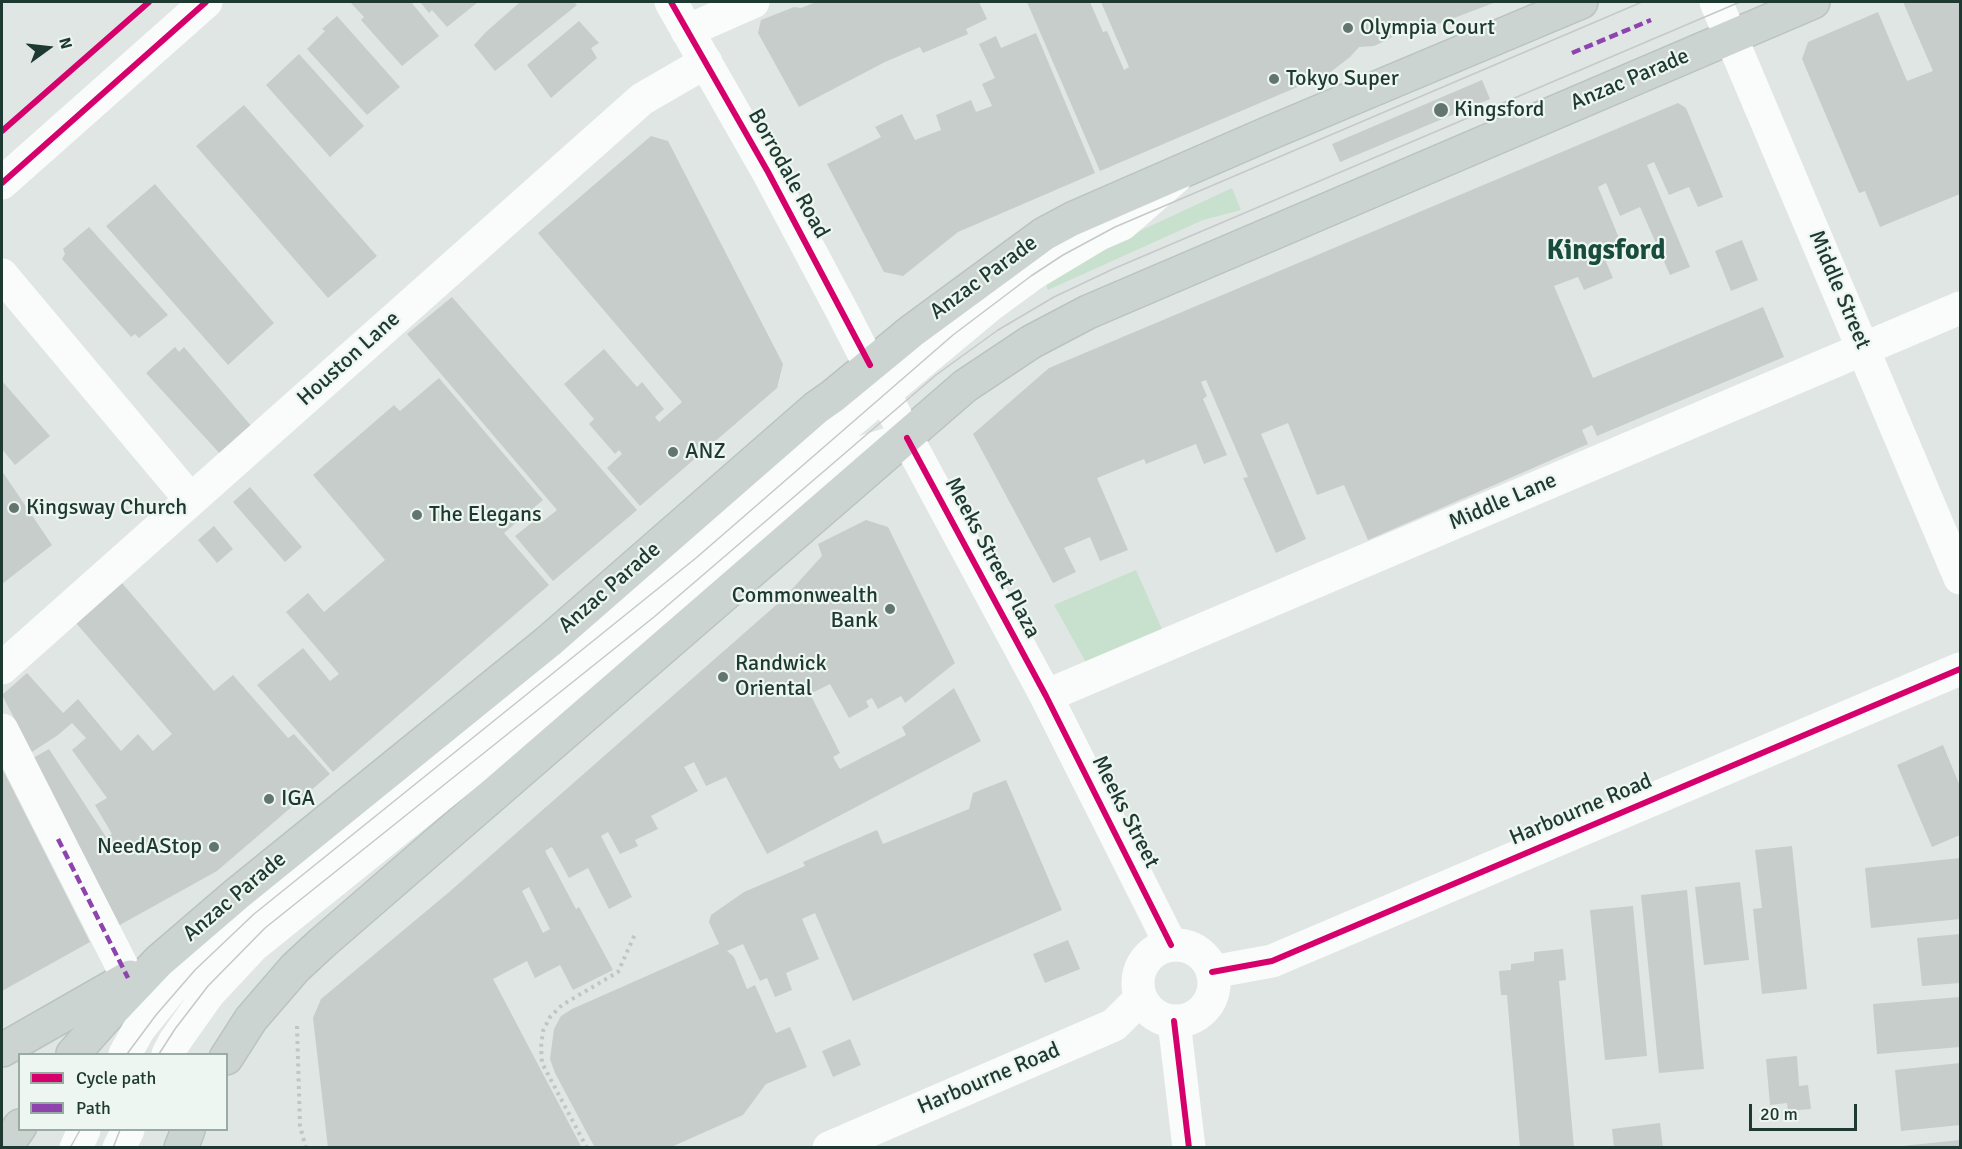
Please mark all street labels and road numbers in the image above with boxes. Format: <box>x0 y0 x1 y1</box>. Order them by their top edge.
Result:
street label: Anzac Parade <box>1567 43 1693 117</box>
street label: Borrodale Road <box>742 105 834 243</box>
street label: Middle Street <box>1802 227 1876 353</box>
street label: Anzac Parade <box>925 230 1043 326</box>
street label: Houston Lane <box>292 306 406 412</box>
street label: Middle Lane <box>1445 467 1561 537</box>
street label: Meeks Street Plaza <box>938 473 1046 643</box>
street label: Anzac Parade <box>554 537 666 639</box>
street label: Meeks Street <box>1085 751 1165 873</box>
street label: Harbourne Road <box>1506 768 1656 852</box>
street label: Anzac Parade <box>178 846 292 948</box>
street label: Harbourne Road <box>914 1037 1064 1121</box>

